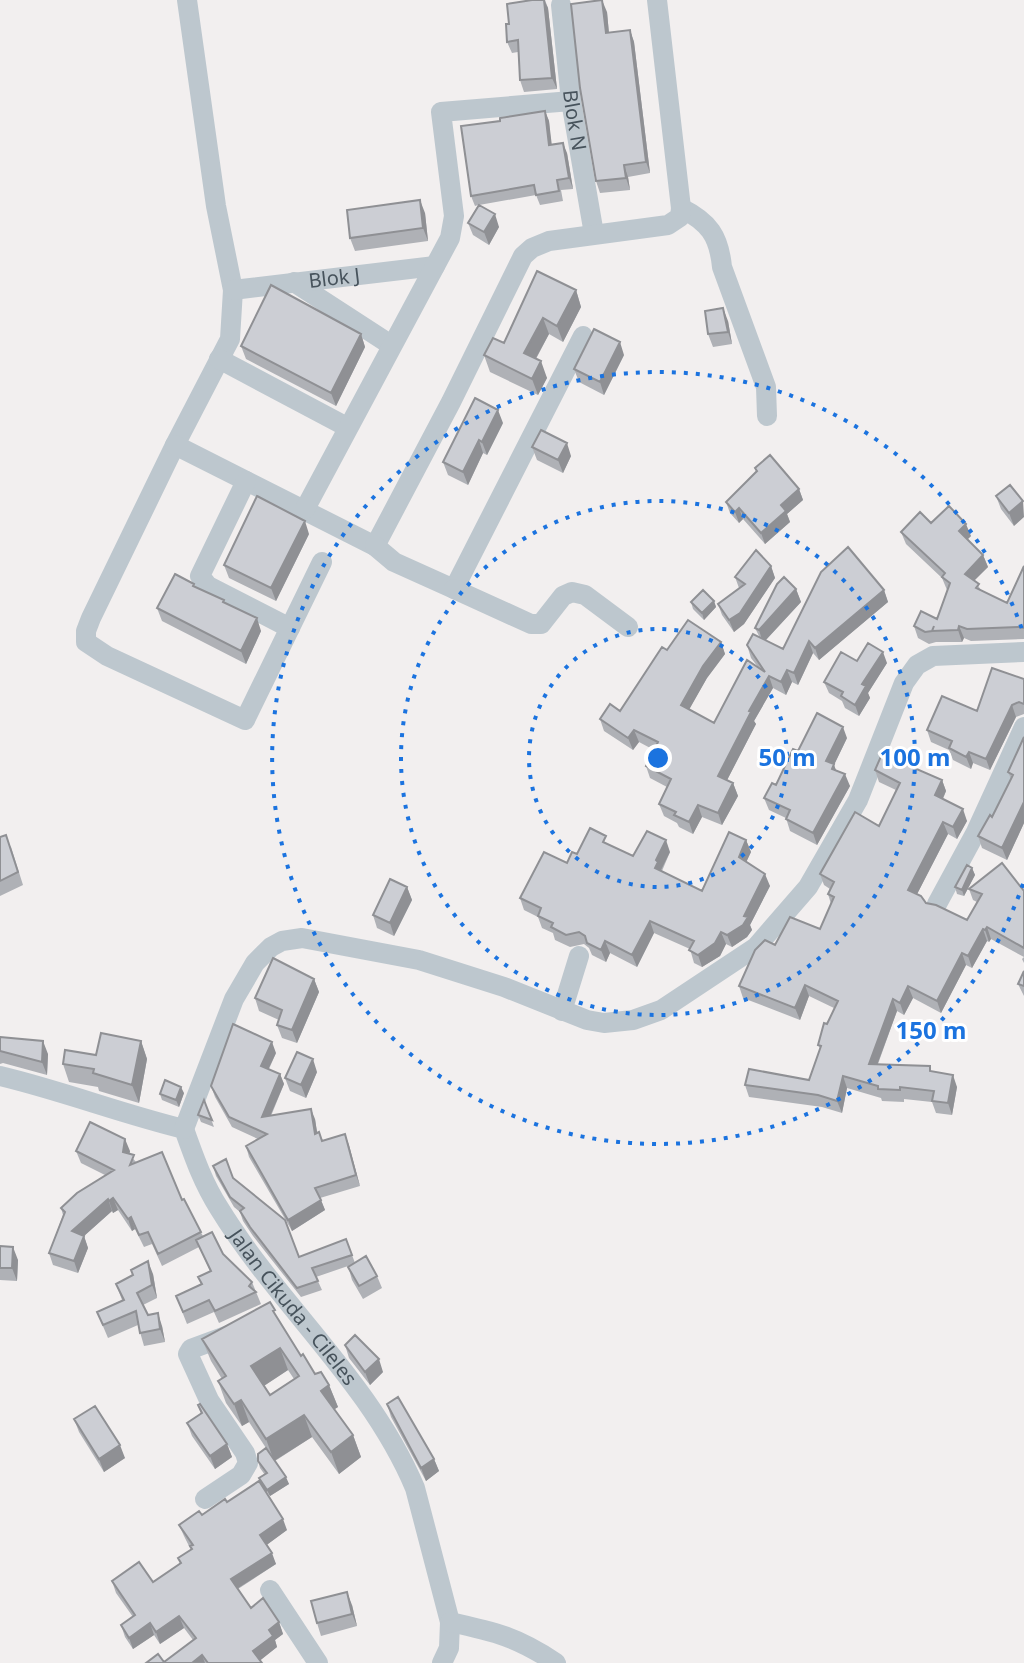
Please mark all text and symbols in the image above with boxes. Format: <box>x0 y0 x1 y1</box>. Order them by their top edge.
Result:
street label: Blok N <box>557 88 593 153</box>
street label: Blok J <box>307 261 361 294</box>
text: 50 m <box>758 740 816 773</box>
text: 100 m <box>880 740 950 773</box>
centre of rings <box>644 744 672 772</box>
text: 150 m <box>896 1013 966 1046</box>
street label: Jalan Cikuda - Cileles <box>222 1222 364 1391</box>

